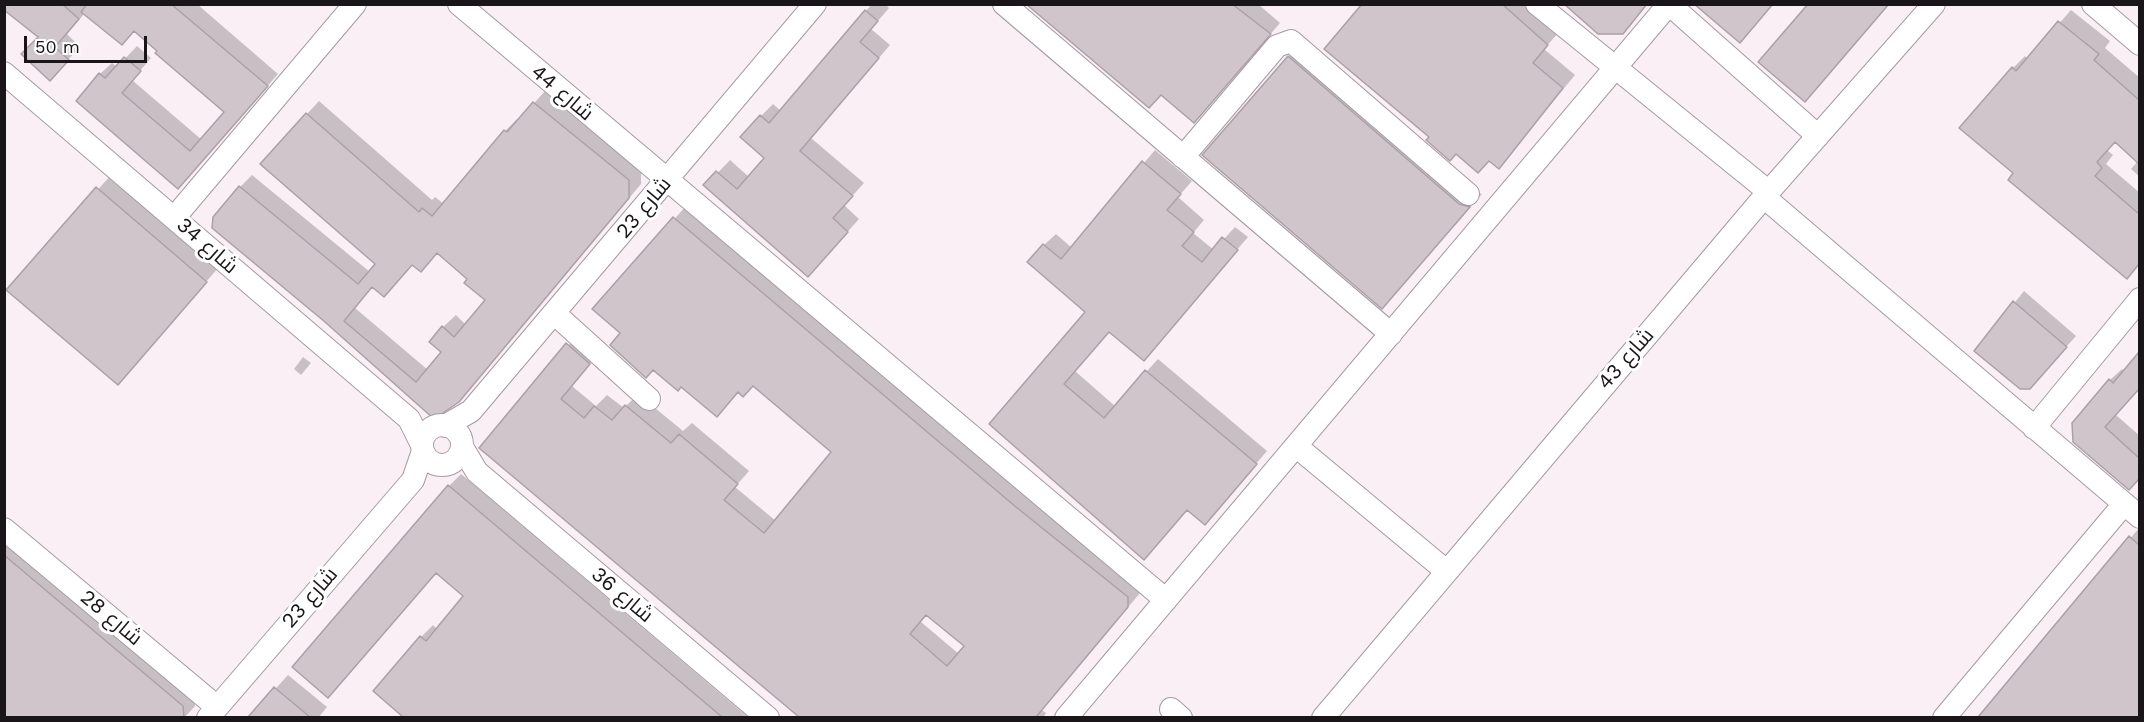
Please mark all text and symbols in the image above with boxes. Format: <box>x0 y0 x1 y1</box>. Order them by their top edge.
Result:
scale bar <box>27 24 150 62</box>
text: 50 m <box>35 36 80 57</box>
street label: شارع 44 <box>526 60 598 126</box>
street label: شارع 23 <box>611 172 677 244</box>
street label: شارع 34 <box>171 213 243 279</box>
street label: شارع 43 <box>1593 323 1659 395</box>
street label: شارع 23 <box>277 562 343 634</box>
street label: شارع 36 <box>586 562 658 628</box>
street label: شارع 28 <box>75 585 147 651</box>

